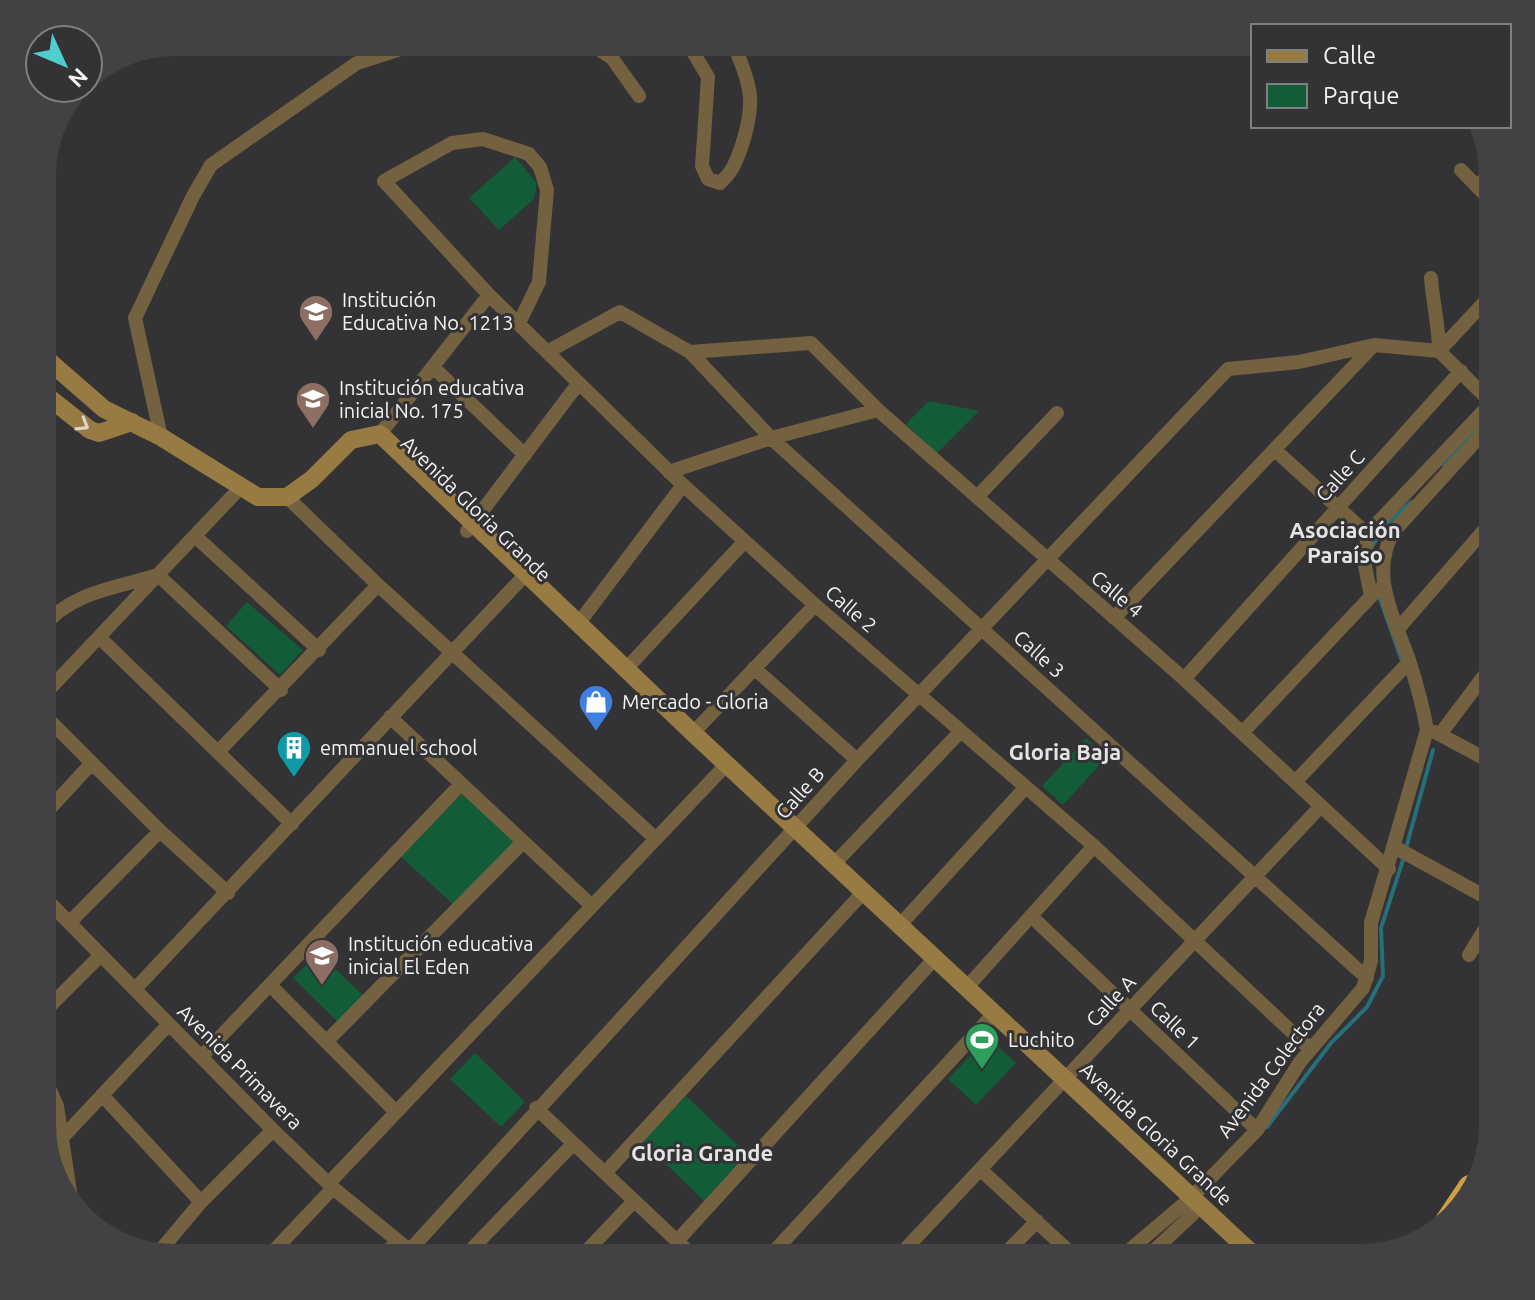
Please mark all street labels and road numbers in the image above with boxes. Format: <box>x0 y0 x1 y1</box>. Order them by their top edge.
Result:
street label: Avenida Gloria Grande <box>397 431 556 586</box>
street label: Calle C <box>1311 445 1369 506</box>
street label: Calle 4 <box>1087 566 1148 622</box>
street label: Calle 2 <box>821 580 881 637</box>
street label: Calle 3 <box>1009 625 1069 682</box>
street label: Calle B <box>771 762 829 823</box>
street label: Calle A <box>1081 970 1140 1031</box>
street label: Calle 1 <box>1146 996 1205 1054</box>
street label: Avenida Colectora <box>1212 998 1329 1142</box>
street label: Avenida Primavera <box>173 1000 307 1134</box>
street label: Avenida Gloria Grande <box>1076 1057 1237 1210</box>

